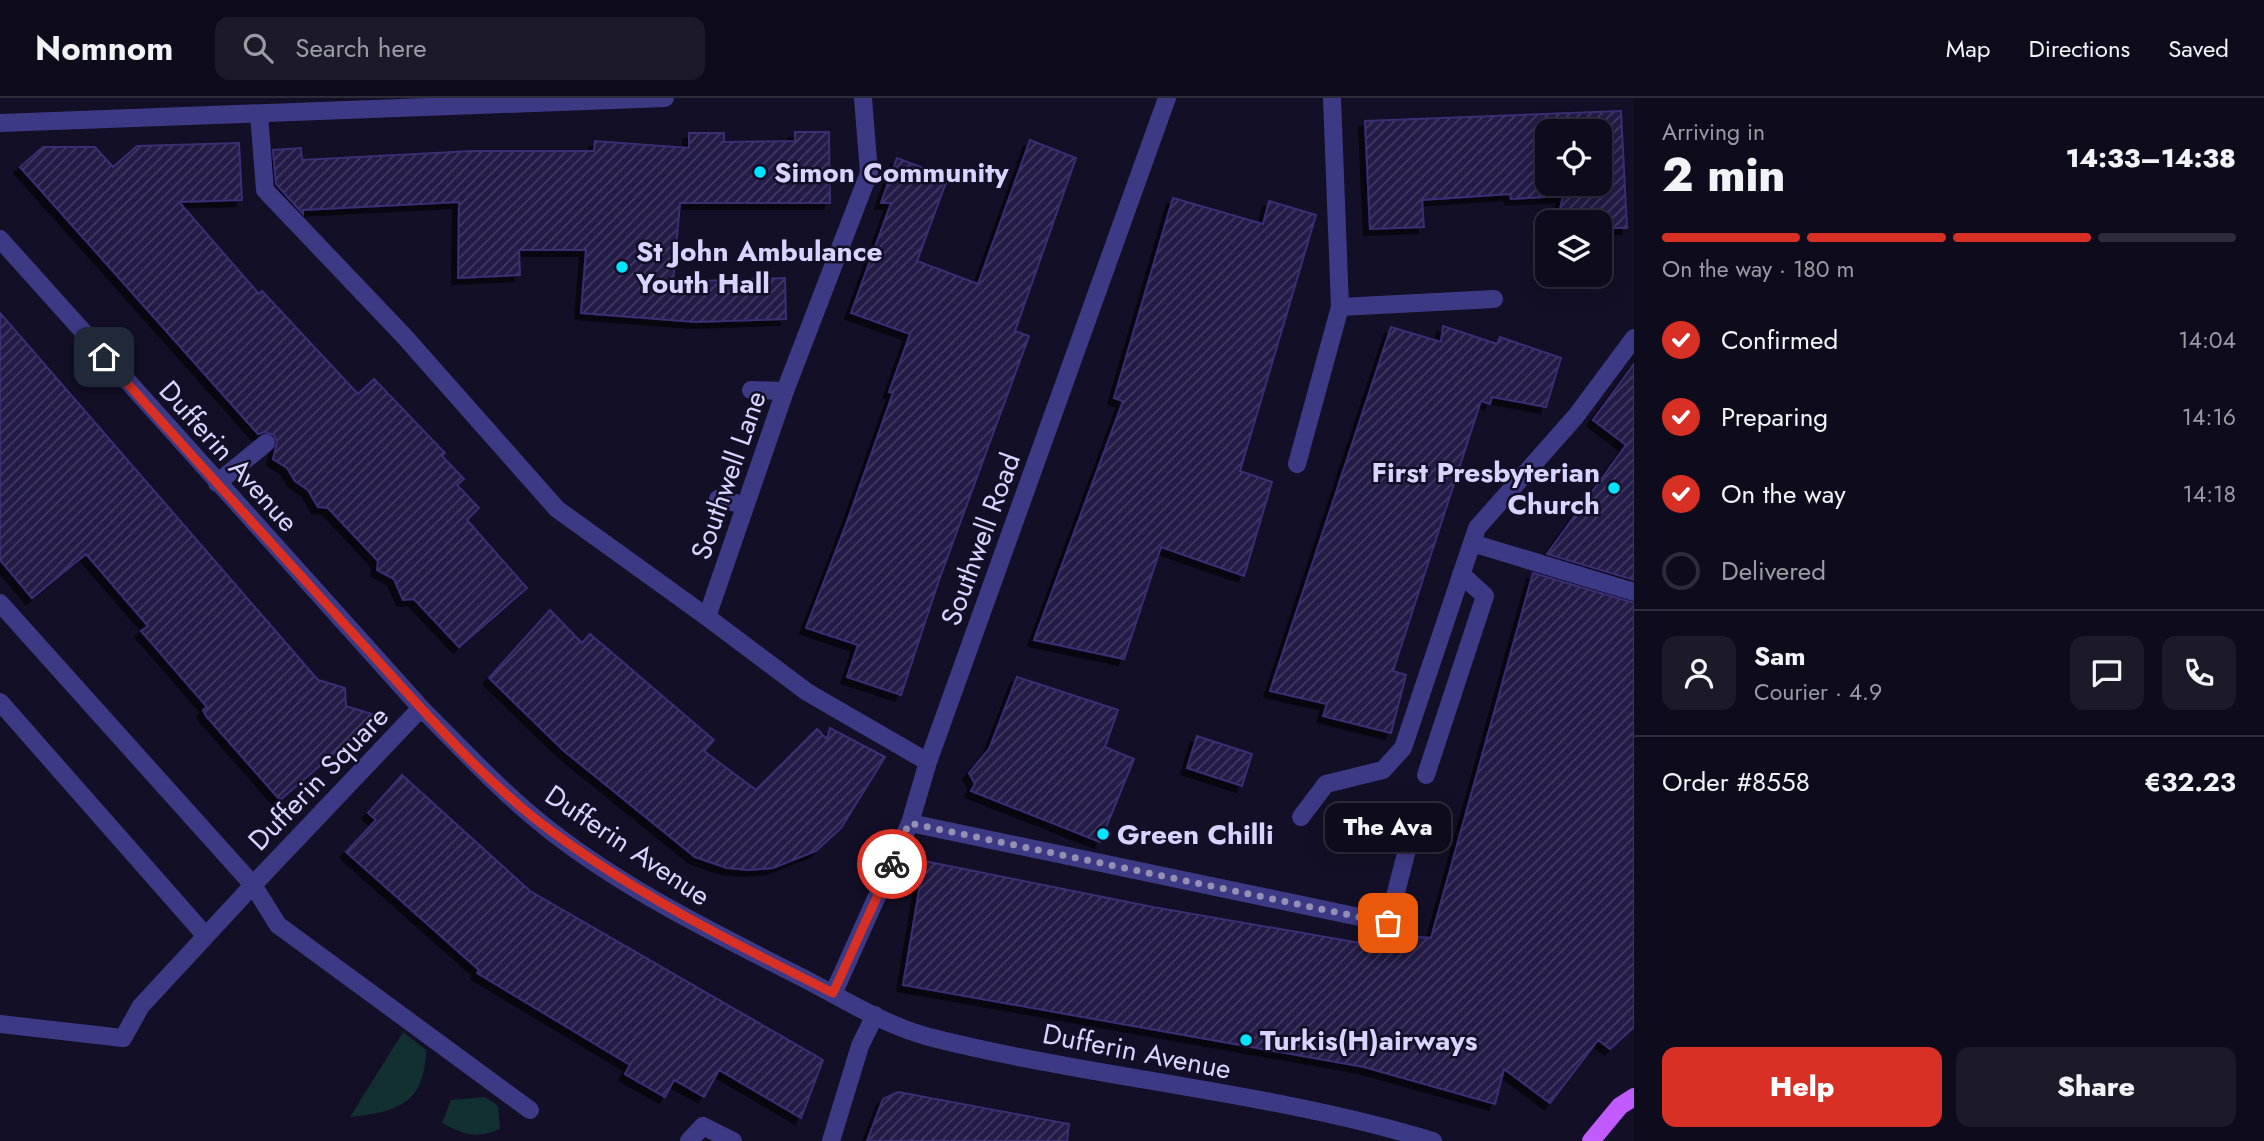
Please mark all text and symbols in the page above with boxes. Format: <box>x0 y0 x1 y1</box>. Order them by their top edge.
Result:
search box <box>215 17 705 80</box>
text: Nomnom <box>35 25 173 72</box>
icon: search <box>239 29 277 67</box>
text: Search here <box>295 29 427 67</box>
text: Map <box>1946 31 1991 66</box>
text: Directions <box>2029 31 2130 66</box>
text: Saved <box>2168 31 2229 66</box>
text: Arriving in <box>1662 115 1765 149</box>
map controls <box>1535 119 1612 287</box>
button: locate <box>1535 119 1612 196</box>
text: 14:33–14:38 <box>2066 139 2236 177</box>
text: 2 min <box>1662 142 1786 208</box>
place label: Simon Community <box>774 152 1009 193</box>
marker: Simon Community <box>752 164 768 180</box>
button: layers <box>1535 210 1612 287</box>
place label: St John Ambulance Youth Hall <box>635 231 883 304</box>
text: On the way · 180 m <box>1662 252 1854 286</box>
marker: St John Ambulance Youth Hall <box>614 259 630 275</box>
icon: check <box>1662 321 1700 359</box>
text: Confirmed <box>1721 321 1838 359</box>
text: 14:04 <box>2178 323 2236 357</box>
pin <box>74 327 134 387</box>
icon: home <box>85 338 123 376</box>
street label: Dufferin Avenue <box>149 372 308 541</box>
street label: Southwell Lane <box>680 385 777 565</box>
icon: check <box>1662 398 1700 436</box>
text: Preparing <box>1721 398 1828 436</box>
text: 14:16 <box>2182 400 2236 434</box>
street label: Southwell Road <box>930 447 1031 631</box>
place label: First Presbyterian Church <box>1372 452 1600 525</box>
icon: check <box>1662 475 1700 513</box>
text: On the way <box>1721 475 1846 513</box>
text: 14:18 <box>2182 477 2236 511</box>
marker: First Presbyterian Church <box>1606 480 1622 496</box>
text: Delivered <box>1721 552 1826 590</box>
button: person <box>1662 636 1736 710</box>
button: chat <box>2070 636 2144 710</box>
button: phone <box>2162 636 2236 710</box>
text: Sam <box>1754 637 1806 675</box>
text: Courier · 4.9 <box>1754 675 1882 709</box>
street label: Dufferin Square <box>239 697 398 860</box>
text: Order #8558 <box>1662 763 1810 801</box>
text: €32.23 <box>2144 763 2236 801</box>
street label: Dufferin Avenue <box>537 775 719 916</box>
callout: The Ava <box>1325 804 1451 853</box>
text: The Ava <box>1343 810 1433 844</box>
place label: Green Chilli <box>1117 814 1274 855</box>
marker: Green Chilli <box>1095 826 1111 842</box>
courier <box>857 829 927 899</box>
icon: bike <box>873 845 911 883</box>
pin <box>1358 893 1418 953</box>
icon: bag <box>1369 904 1407 942</box>
street label: Dufferin Avenue <box>1039 1013 1235 1090</box>
place label: Turkis(H)airways <box>1260 1020 1478 1061</box>
marker: Turkis(H)airways <box>1238 1032 1254 1048</box>
button: Help <box>1662 1047 1942 1127</box>
button: Share <box>1956 1047 2236 1127</box>

